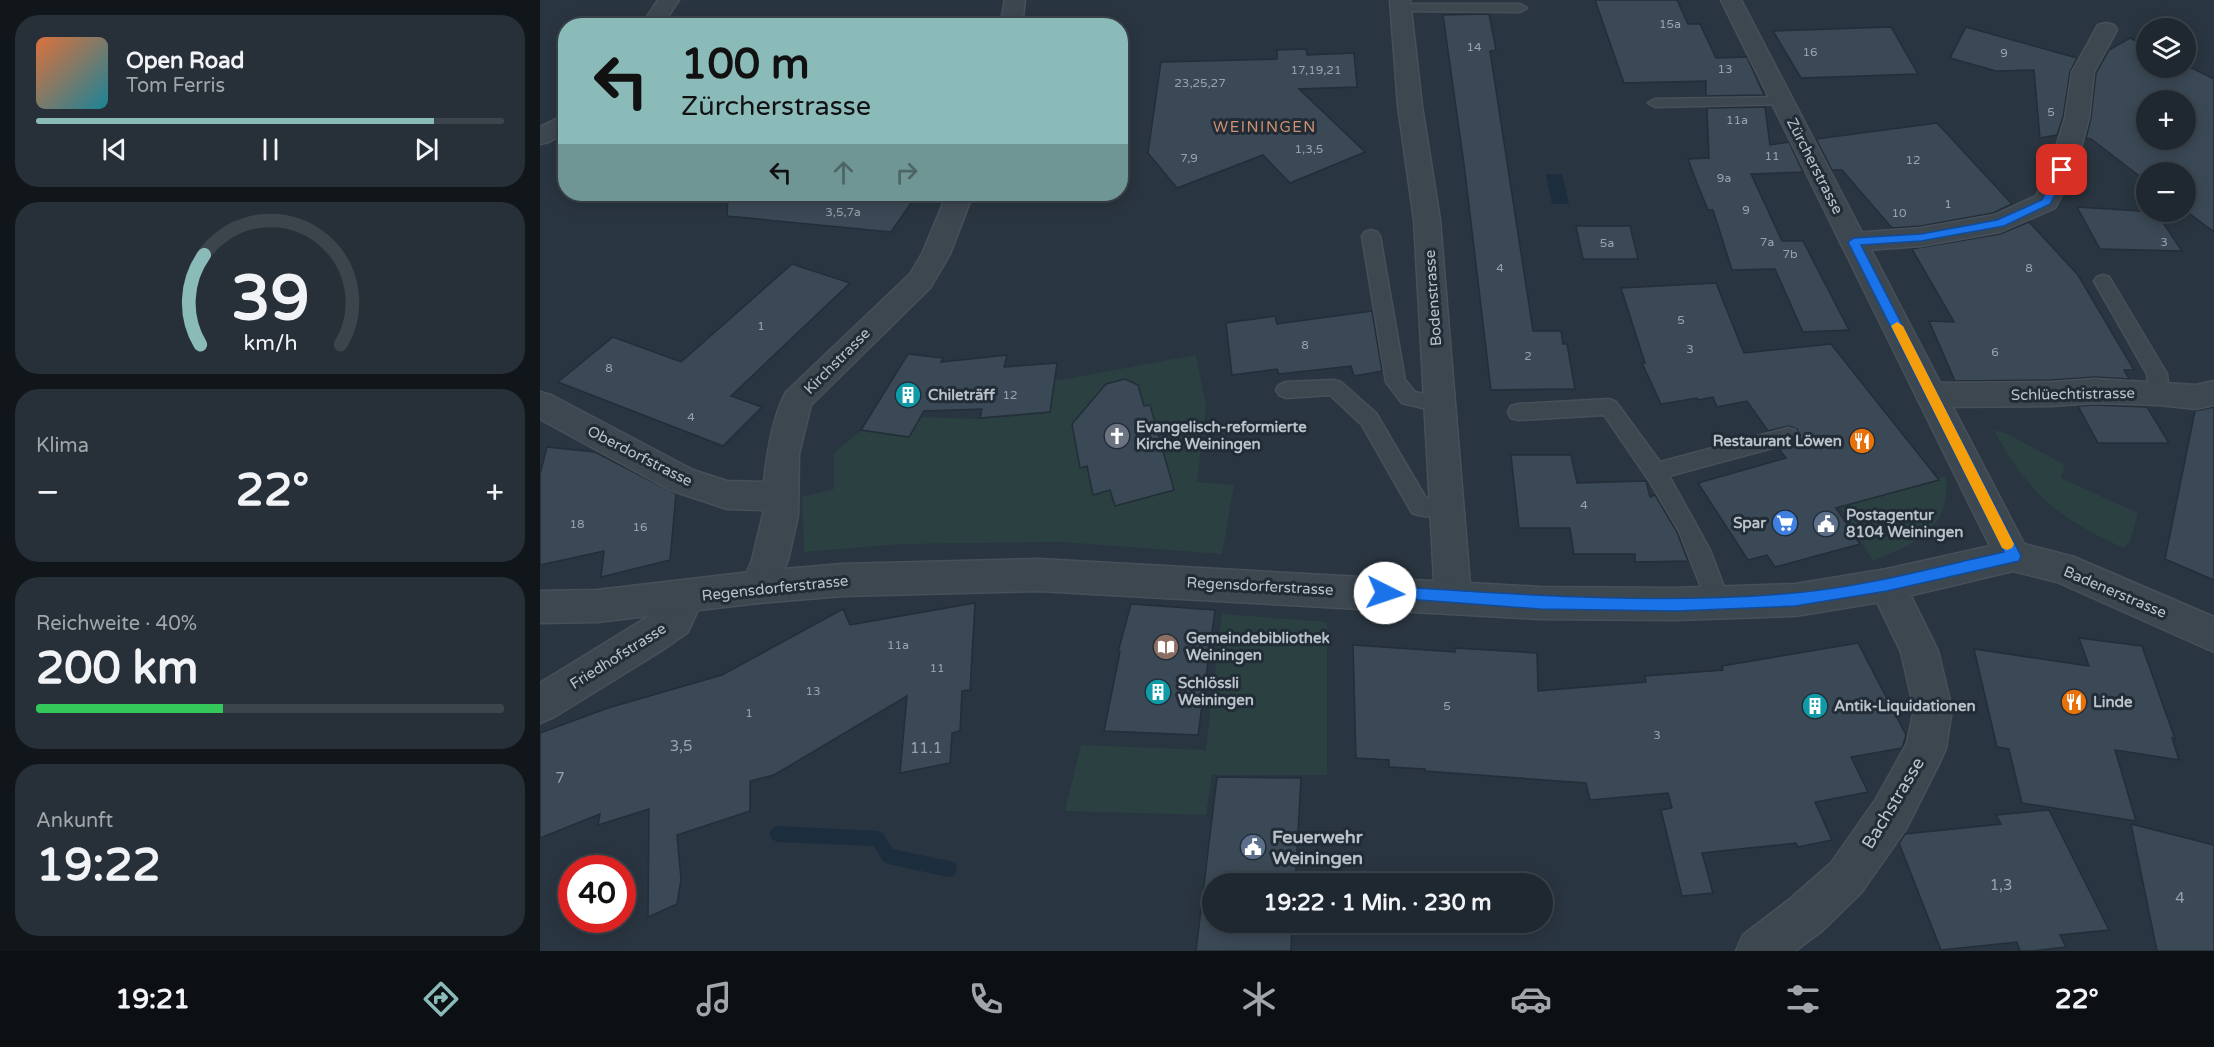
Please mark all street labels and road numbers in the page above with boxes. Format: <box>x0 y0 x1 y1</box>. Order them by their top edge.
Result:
street label: Zürcherstrasse <box>1783 115 1847 217</box>
street label: Bodenstrasse <box>1421 249 1445 347</box>
street label: Kirchstrasse <box>800 324 874 398</box>
street label: Schlüechtistrasse <box>2011 384 2135 404</box>
street label: Oberdorfstrasse <box>584 422 696 490</box>
street label: Badenerstrasse <box>2061 562 2169 622</box>
street label: Regensdorferstrasse <box>701 571 849 605</box>
street label: Regensdorferstrasse <box>1186 573 1334 599</box>
street label: Friedhofstrasse <box>567 619 669 693</box>
street label: Bachstrasse <box>1857 753 1929 853</box>

